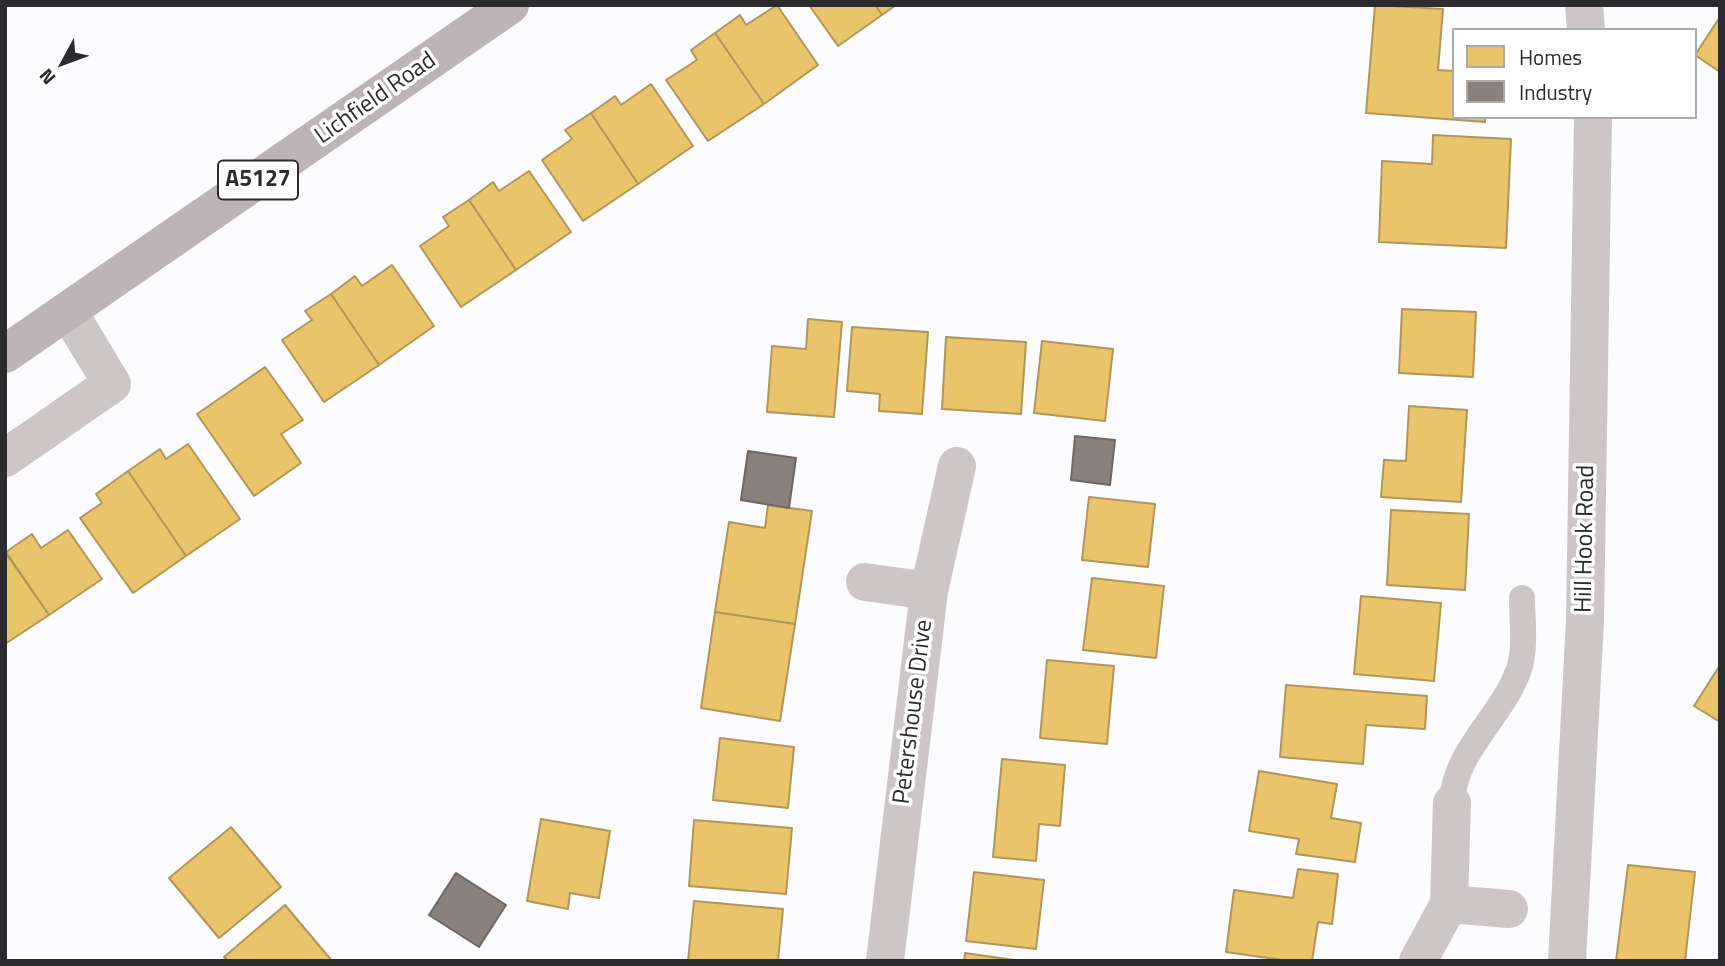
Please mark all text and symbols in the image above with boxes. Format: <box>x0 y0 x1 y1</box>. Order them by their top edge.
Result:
north arrow <box>28 28 98 98</box>
legend <box>1452 28 1697 119</box>
text: Homes <box>1519 41 1582 73</box>
street label: Lichfield Road <box>310 47 442 151</box>
text: N <box>32 63 62 92</box>
text: Industry <box>1519 76 1592 108</box>
road number: A5127 <box>218 160 298 200</box>
street label: Hill Hook Road <box>1570 465 1602 613</box>
street label: Petershouse Drive <box>888 618 940 806</box>

